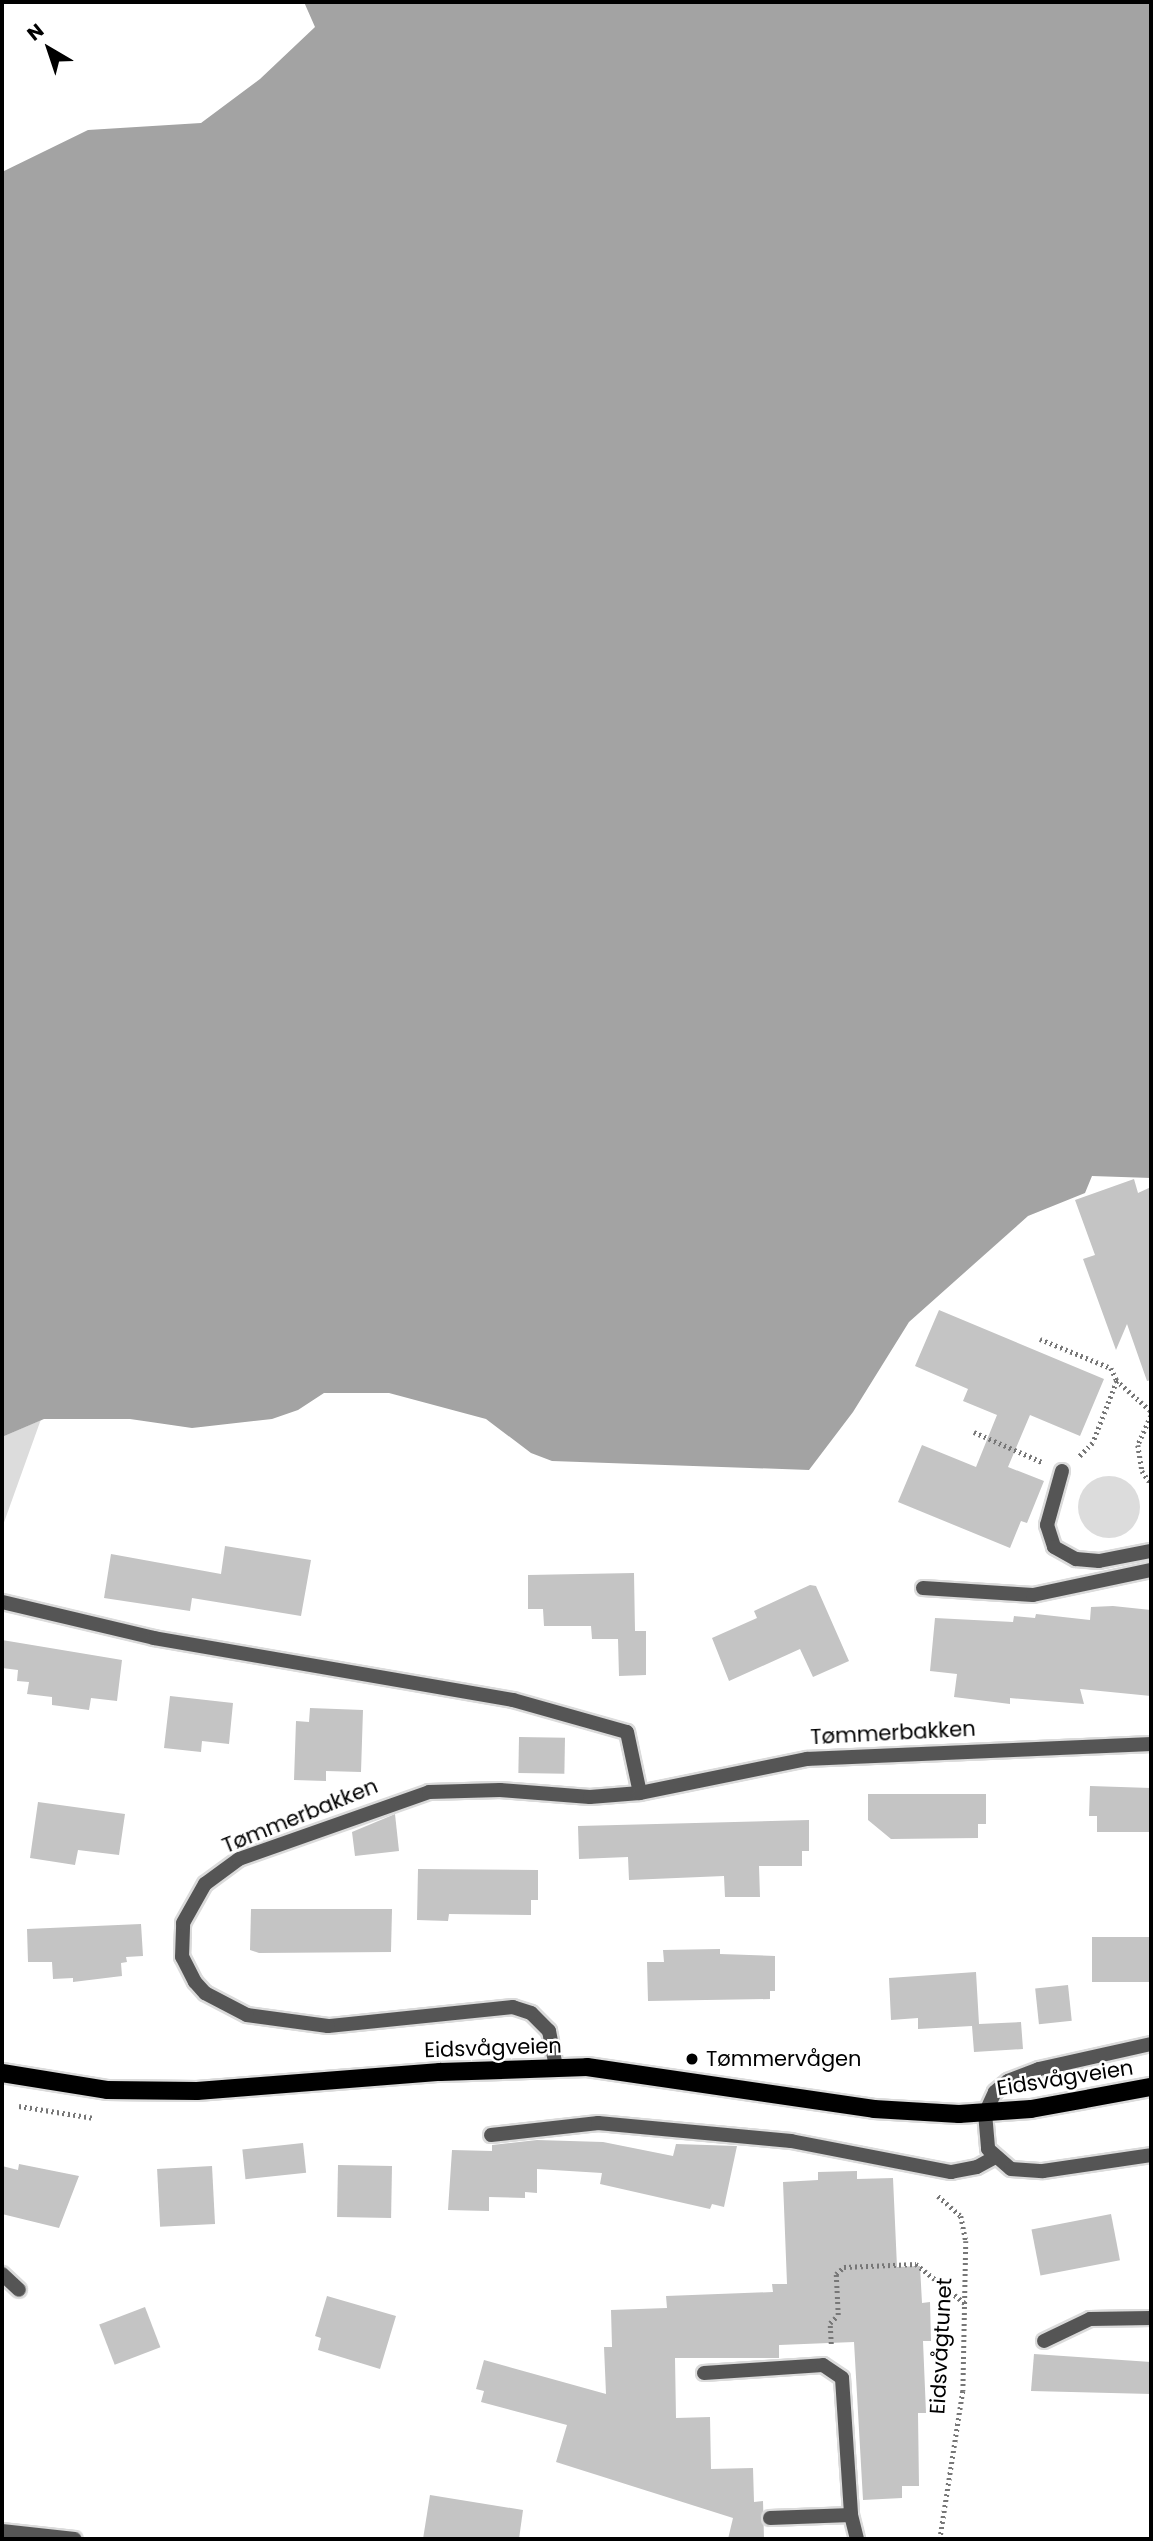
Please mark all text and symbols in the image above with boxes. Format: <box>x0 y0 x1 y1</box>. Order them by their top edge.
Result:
north arrow <box>14 14 84 84</box>
text: N <box>21 17 50 47</box>
street label: Tømmerbakken <box>810 1716 976 1750</box>
street label: Tømmerbakken <box>219 1773 381 1859</box>
street label: Eidsvågveien <box>424 2033 562 2063</box>
place label: Tømmervågen <box>706 2046 862 2072</box>
marker: Tømmervågen <box>684 2051 700 2067</box>
street label: Eidsvågveien <box>995 2055 1135 2101</box>
street label: Eidsvågtunet <box>925 2277 957 2415</box>

